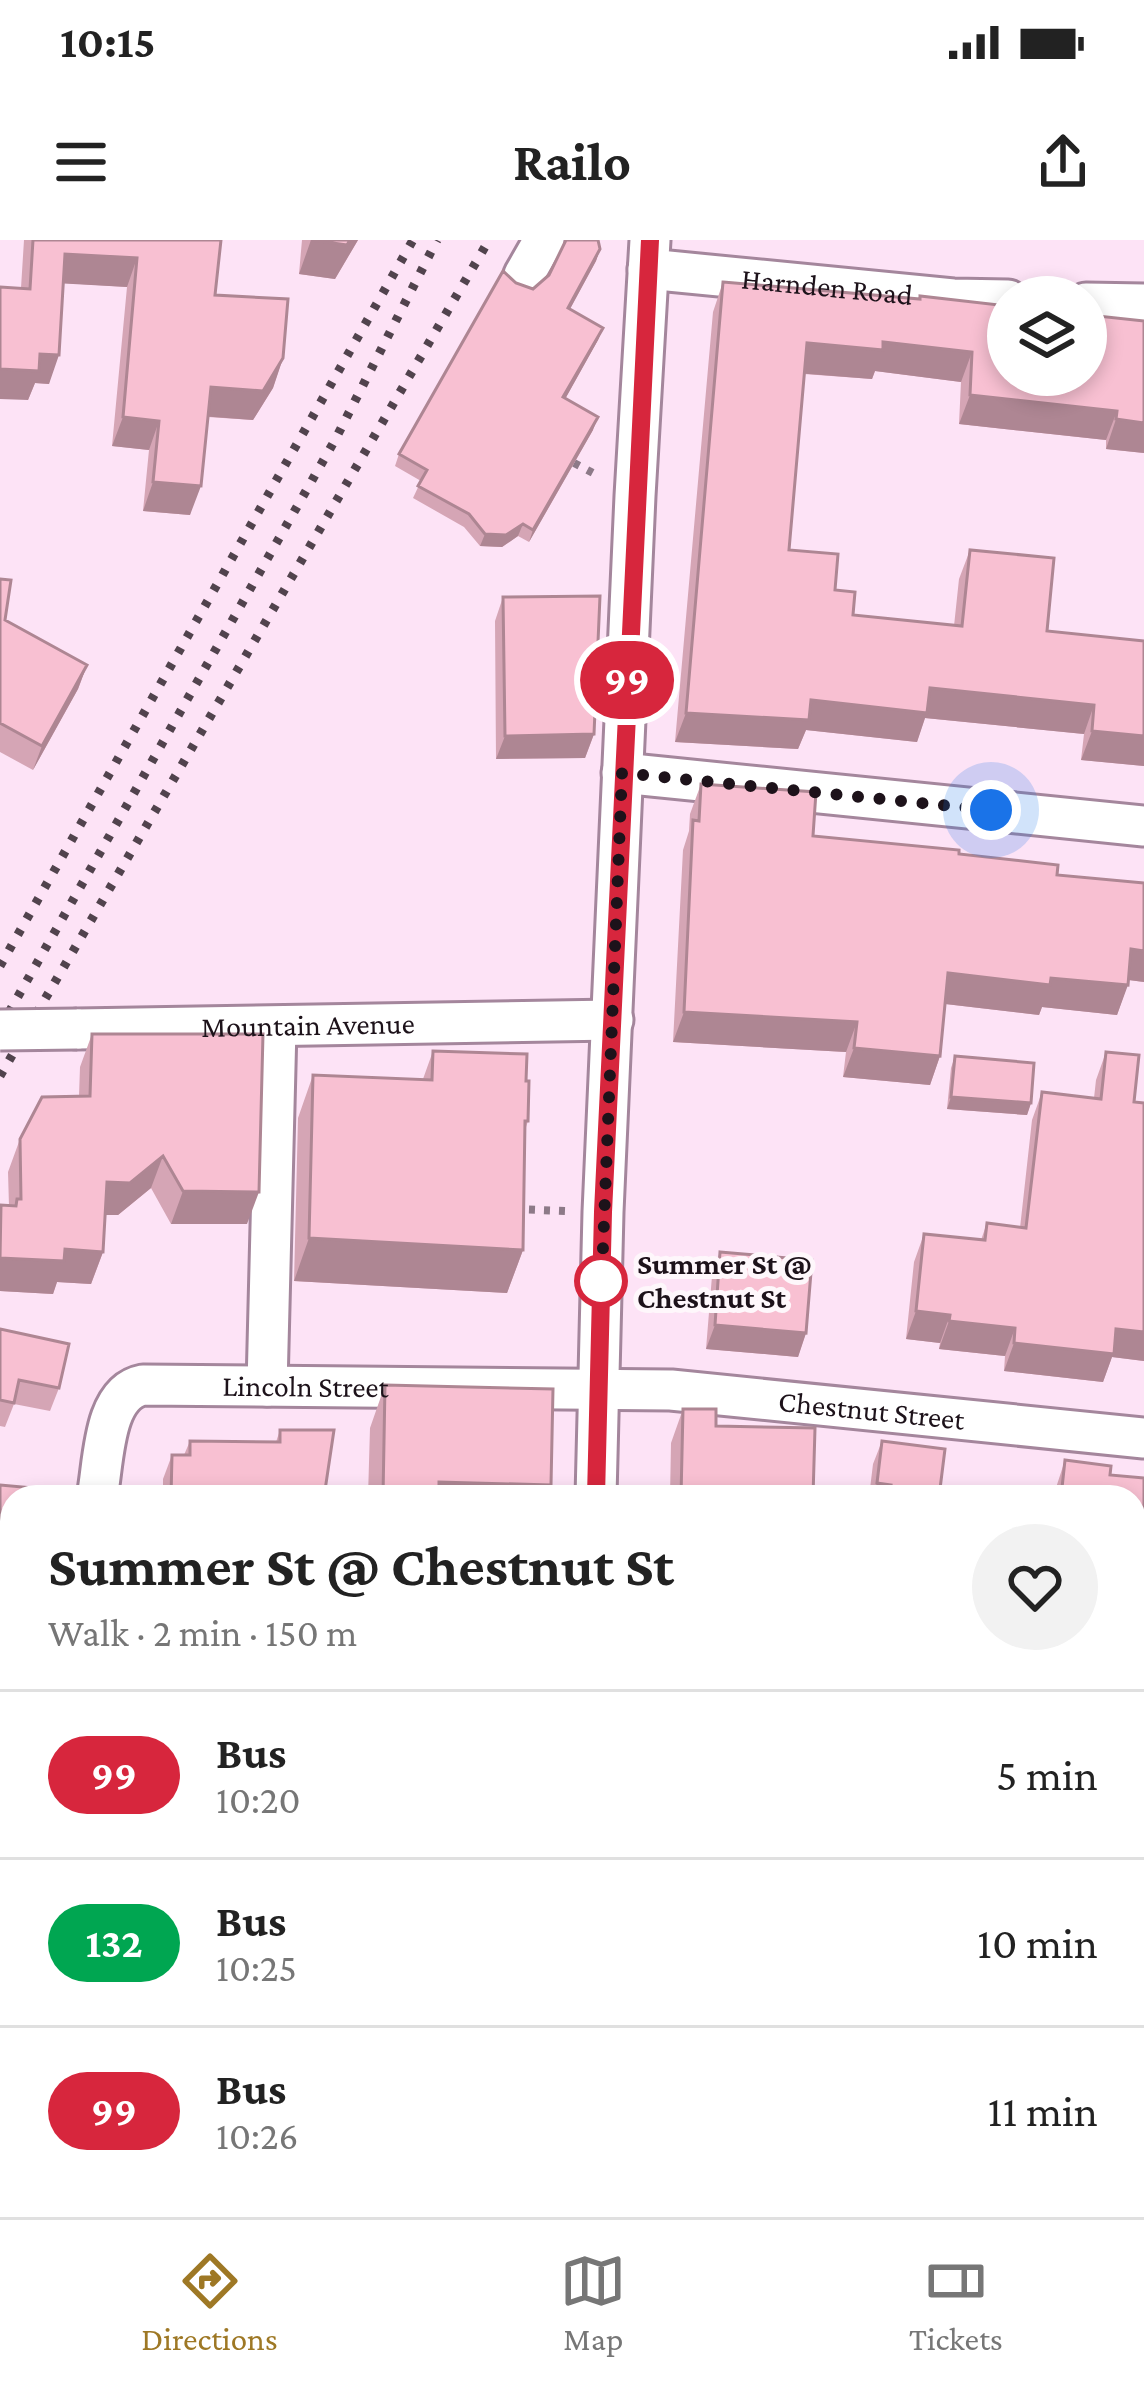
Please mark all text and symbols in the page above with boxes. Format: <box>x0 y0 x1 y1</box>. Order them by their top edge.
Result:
text: 10:15 <box>60 17 156 67</box>
icon: menu <box>48 129 114 195</box>
icon: share <box>1030 129 1096 195</box>
text: Railo <box>513 132 631 192</box>
street label: Harnden Road <box>740 261 915 311</box>
map controls <box>987 276 1107 396</box>
button: layers <box>987 276 1107 396</box>
line badge: 99 <box>573 641 681 719</box>
text: 99 <box>604 656 650 703</box>
your location <box>961 780 1021 840</box>
street label: Mountain Avenue <box>201 1006 415 1043</box>
place label: Summer St @ Chestnut St <box>637 1247 812 1314</box>
marker: Summer St @ Chestnut St <box>576 1256 626 1306</box>
street label: Lincoln Street <box>222 1369 390 1403</box>
street label: Chestnut Street <box>777 1384 967 1436</box>
button: heart <box>972 1524 1098 1650</box>
text: Summer St @ Chestnut St <box>48 1534 674 1597</box>
text: Walk · 2 min · 150 m <box>48 1611 357 1654</box>
text: Bus <box>216 1728 286 1778</box>
text: 5 min <box>996 1750 1098 1800</box>
text: 99 <box>91 1751 137 1798</box>
text: 10:20 <box>216 1778 301 1821</box>
text: Bus <box>216 1896 286 1946</box>
text: 10 min <box>977 1918 1098 1968</box>
text: 132 <box>85 1919 143 1966</box>
text: 10:25 <box>216 1946 297 1989</box>
text: Bus <box>216 2064 286 2114</box>
text: 11 min <box>988 2086 1098 2136</box>
text: 99 <box>91 2087 137 2134</box>
text: 10:26 <box>216 2114 298 2157</box>
tab: Directions <box>141 2248 278 2357</box>
tab: Map <box>560 2248 626 2357</box>
tab: Tickets <box>909 2248 1003 2357</box>

